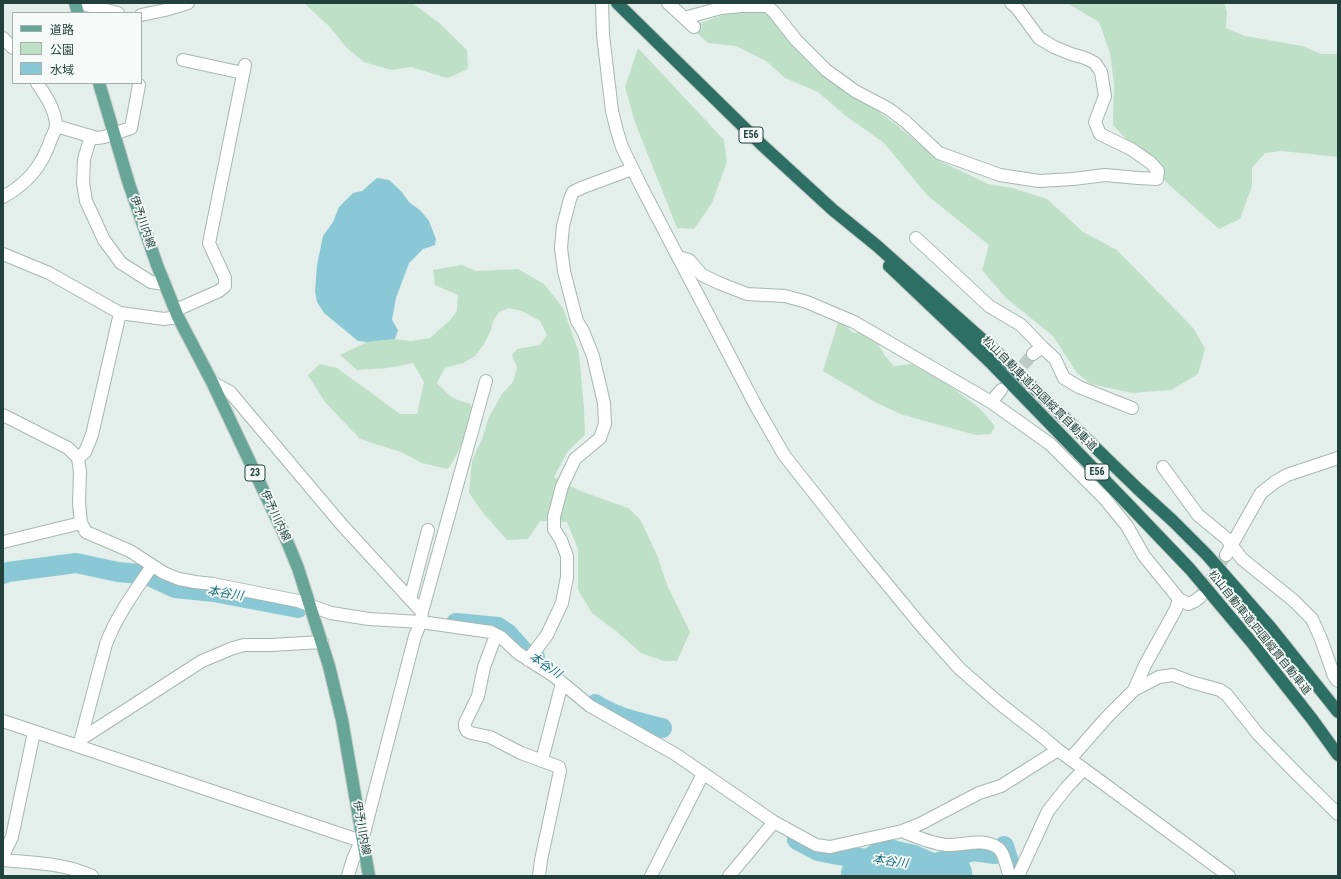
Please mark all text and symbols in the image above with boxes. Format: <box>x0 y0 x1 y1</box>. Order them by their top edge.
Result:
legend <box>12 12 142 84</box>
text: 道路 <box>50 23 74 37</box>
text: 公園 <box>50 43 74 57</box>
text: 水域 <box>50 63 74 77</box>
road number: E56 <box>739 127 763 143</box>
street label: 伊予川内線 <box>127 194 157 250</box>
street label: 松山自動車道;四国縦貫自動車道 <box>979 334 1099 454</box>
road number: E56 <box>1085 464 1109 480</box>
road number: 23 <box>245 465 265 481</box>
street label: 伊予川内線 <box>257 488 293 544</box>
street label: 松山自動車道;四国縦貫自動車道 <box>1205 568 1313 698</box>
water label: 本谷川 <box>206 584 244 604</box>
water label: 本谷川 <box>526 650 564 682</box>
street label: 伊予川内線 <box>350 800 372 856</box>
water label: 本谷川 <box>871 852 909 872</box>

